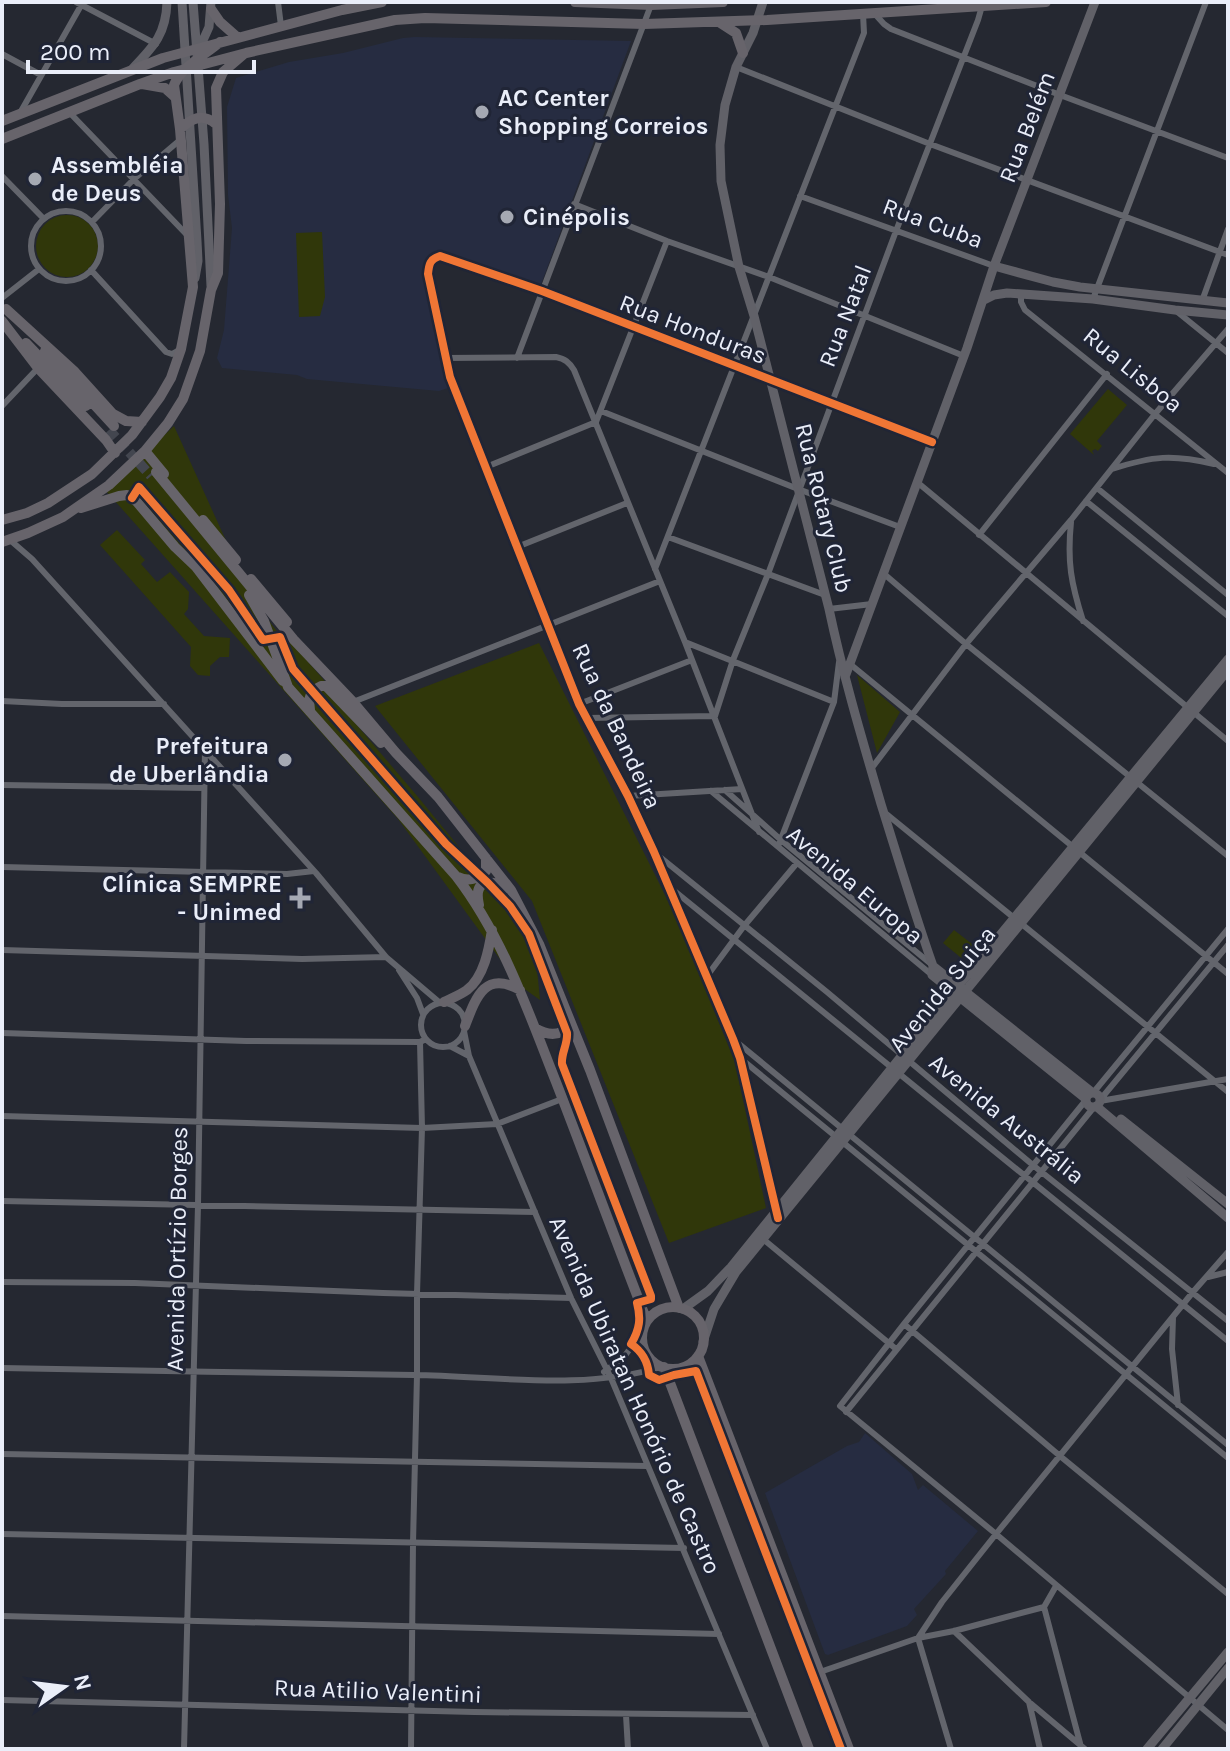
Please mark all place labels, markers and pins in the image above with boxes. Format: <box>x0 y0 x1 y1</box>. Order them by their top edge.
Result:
place label: AC Center Shopping Correios <box>498 84 708 140</box>
marker: AC Center Shopping Correios <box>473 103 491 121</box>
place label: Assembléia de Deus <box>51 151 184 207</box>
marker: Assembléia de Deus <box>26 170 44 188</box>
place label: Cinépolis <box>523 203 630 231</box>
marker: Cinépolis <box>498 208 516 226</box>
place label: Prefeitura de Uberlândia <box>109 732 269 788</box>
marker: Prefeitura de Uberlândia <box>276 751 294 769</box>
place label: Clínica SEMPRE - Unimed <box>102 870 282 926</box>
marker: Clínica SEMPRE - Unimed <box>289 887 311 909</box>

